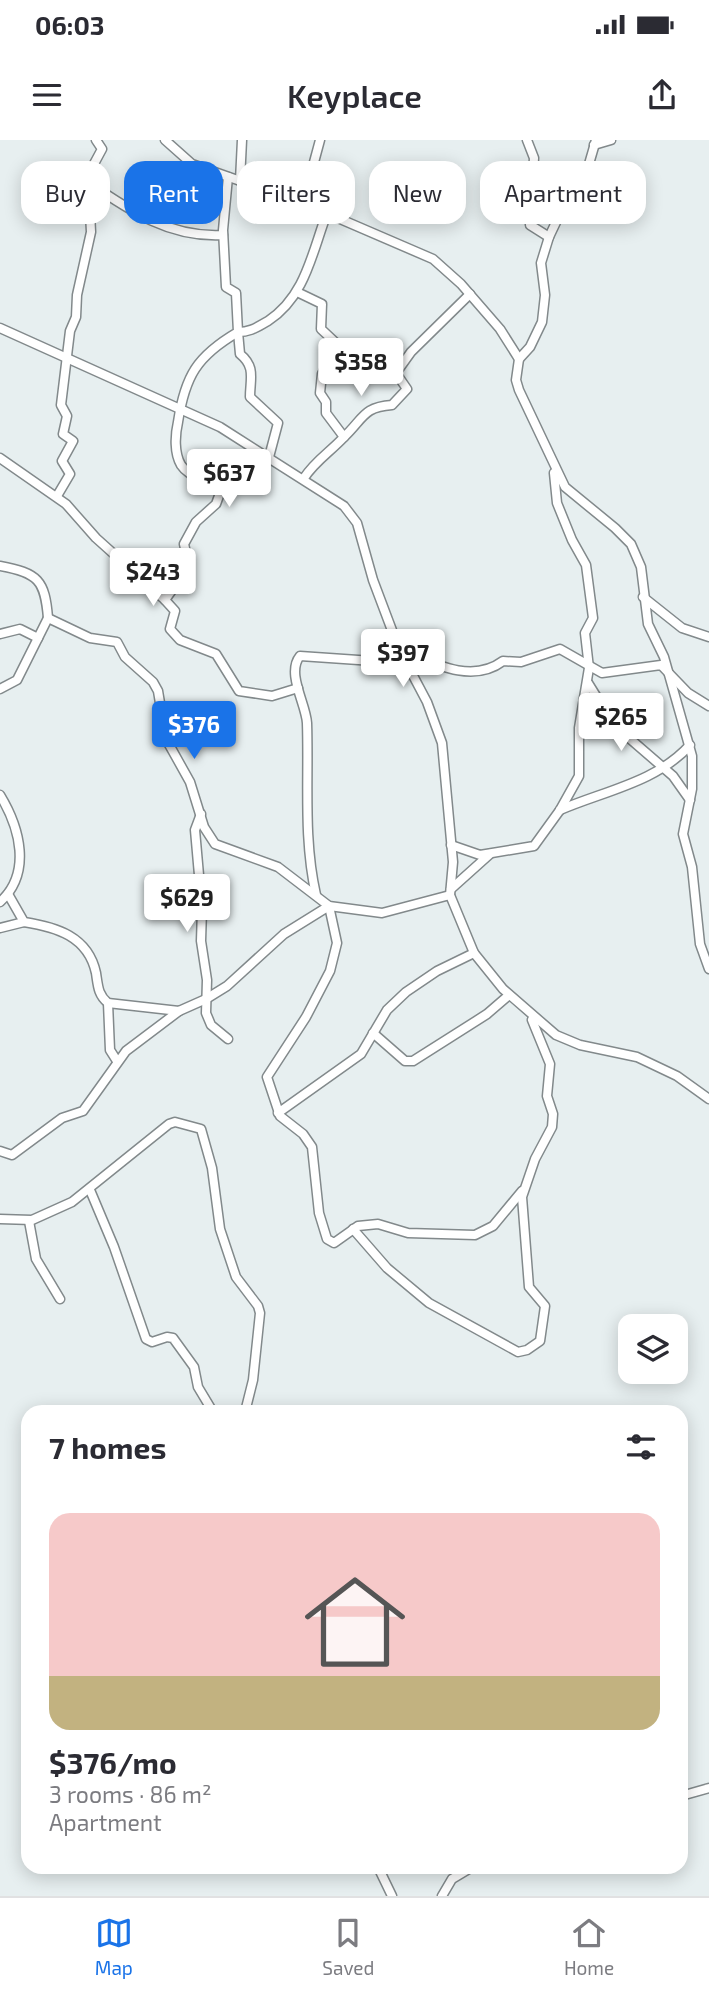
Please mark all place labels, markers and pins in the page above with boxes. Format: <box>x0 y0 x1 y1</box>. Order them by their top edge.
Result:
pin: $358 <box>320 338 402 398</box>
pin: $637 <box>188 450 270 509</box>
pin: $243 <box>112 548 194 608</box>
pin: $397 <box>362 630 444 689</box>
pin: $265 <box>580 694 662 753</box>
pin: $376 <box>153 702 235 761</box>
pin: $629 <box>146 874 228 934</box>

